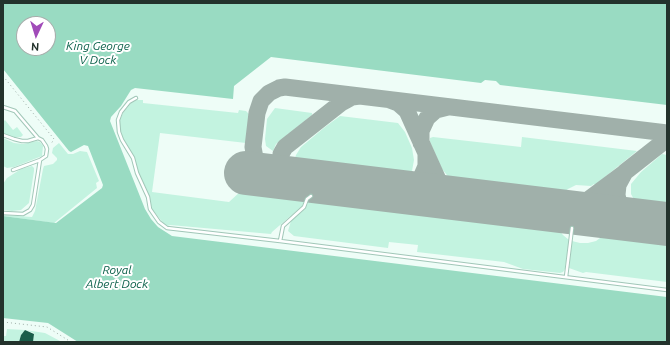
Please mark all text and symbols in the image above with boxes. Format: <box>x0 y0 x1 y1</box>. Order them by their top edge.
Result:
north arrow <box>16 16 56 56</box>
water label: King George V Dock <box>66 39 130 67</box>
text: N <box>31 41 40 53</box>
water label: Royal Albert Dock <box>86 263 148 291</box>

